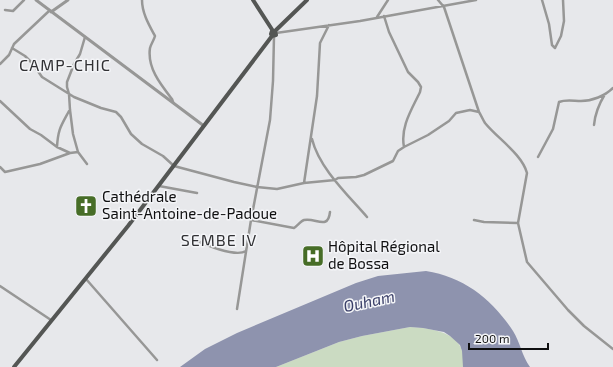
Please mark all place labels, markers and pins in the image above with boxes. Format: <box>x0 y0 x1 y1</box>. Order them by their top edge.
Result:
place label: Cathédrale Saint-Antoine-de-Padoue <box>102 187 277 222</box>
church icon: Cathédrale Saint-Antoine-de-Padoue <box>73 193 99 219</box>
place label: Hôpital Régional de Bossa <box>328 237 440 272</box>
hospital icon: Hôpital Régional de Bossa <box>300 243 326 269</box>

